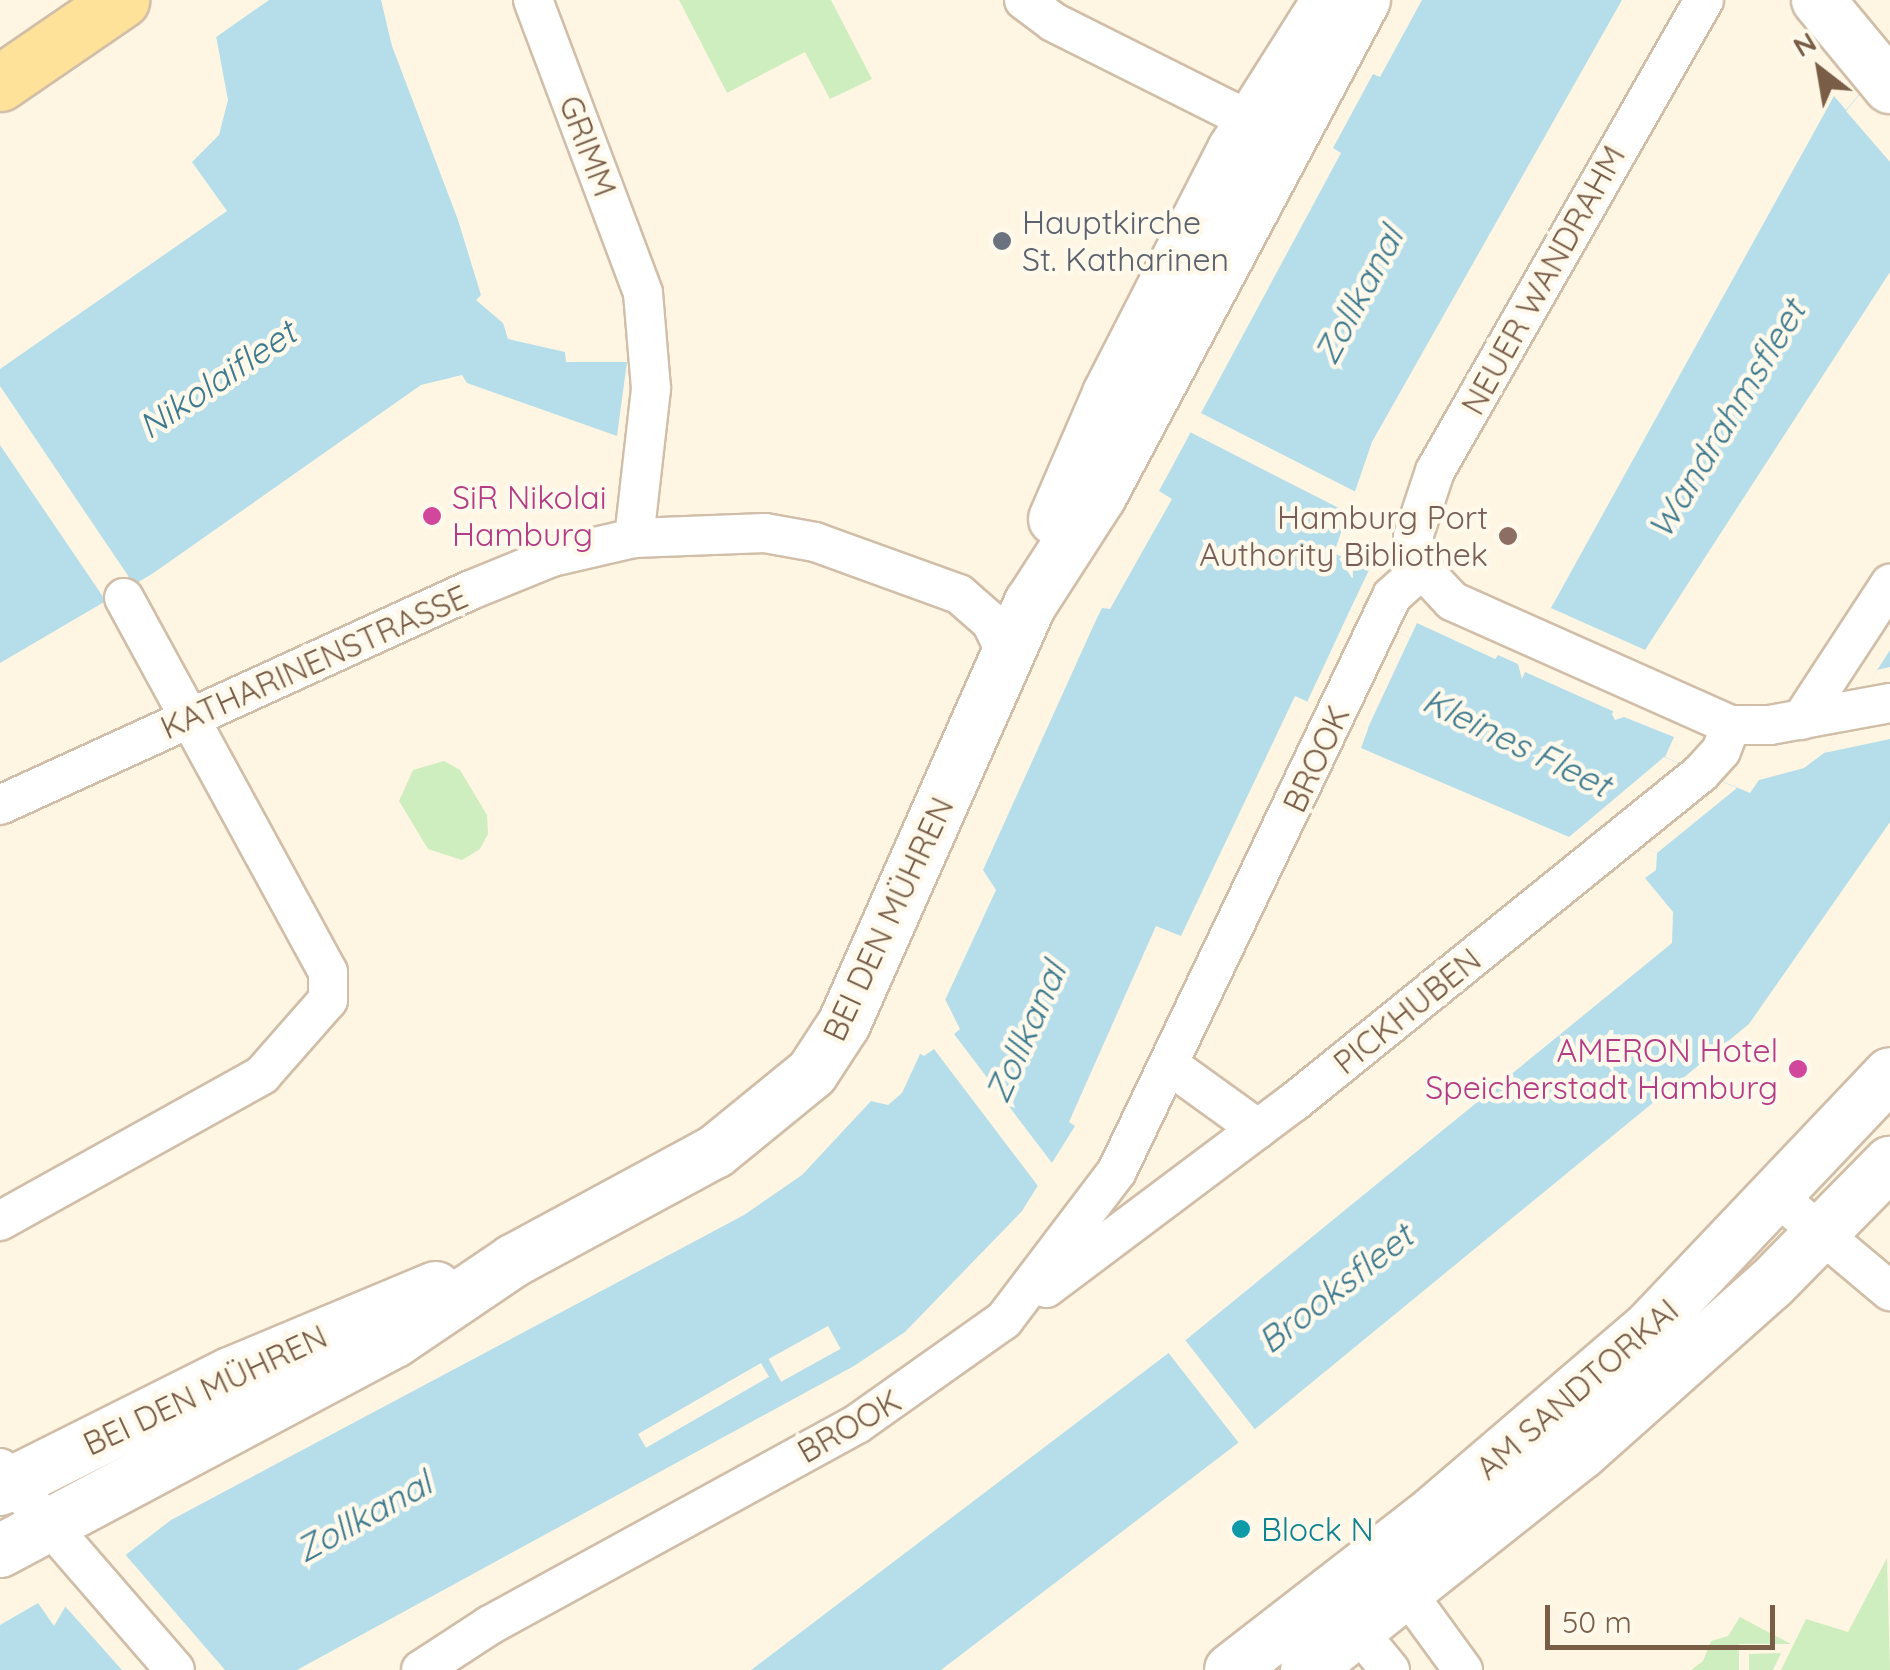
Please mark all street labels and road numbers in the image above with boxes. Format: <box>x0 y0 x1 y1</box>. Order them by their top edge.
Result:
street label: GRIMM <box>551 90 625 202</box>
street label: NEUER WANDRAHM <box>1453 139 1633 421</box>
street label: KATHARINENSTRASSE <box>155 577 473 747</box>
street label: BROOK <box>1275 700 1357 818</box>
street label: BEI DEN MÜHREN <box>815 791 961 1047</box>
street label: PICKHUBEN <box>1326 940 1488 1082</box>
street label: AM SANDTORKAI <box>1468 1291 1686 1487</box>
street label: BEI DEN MÜHREN <box>77 1317 333 1463</box>
street label: BROOK <box>791 1381 907 1471</box>

